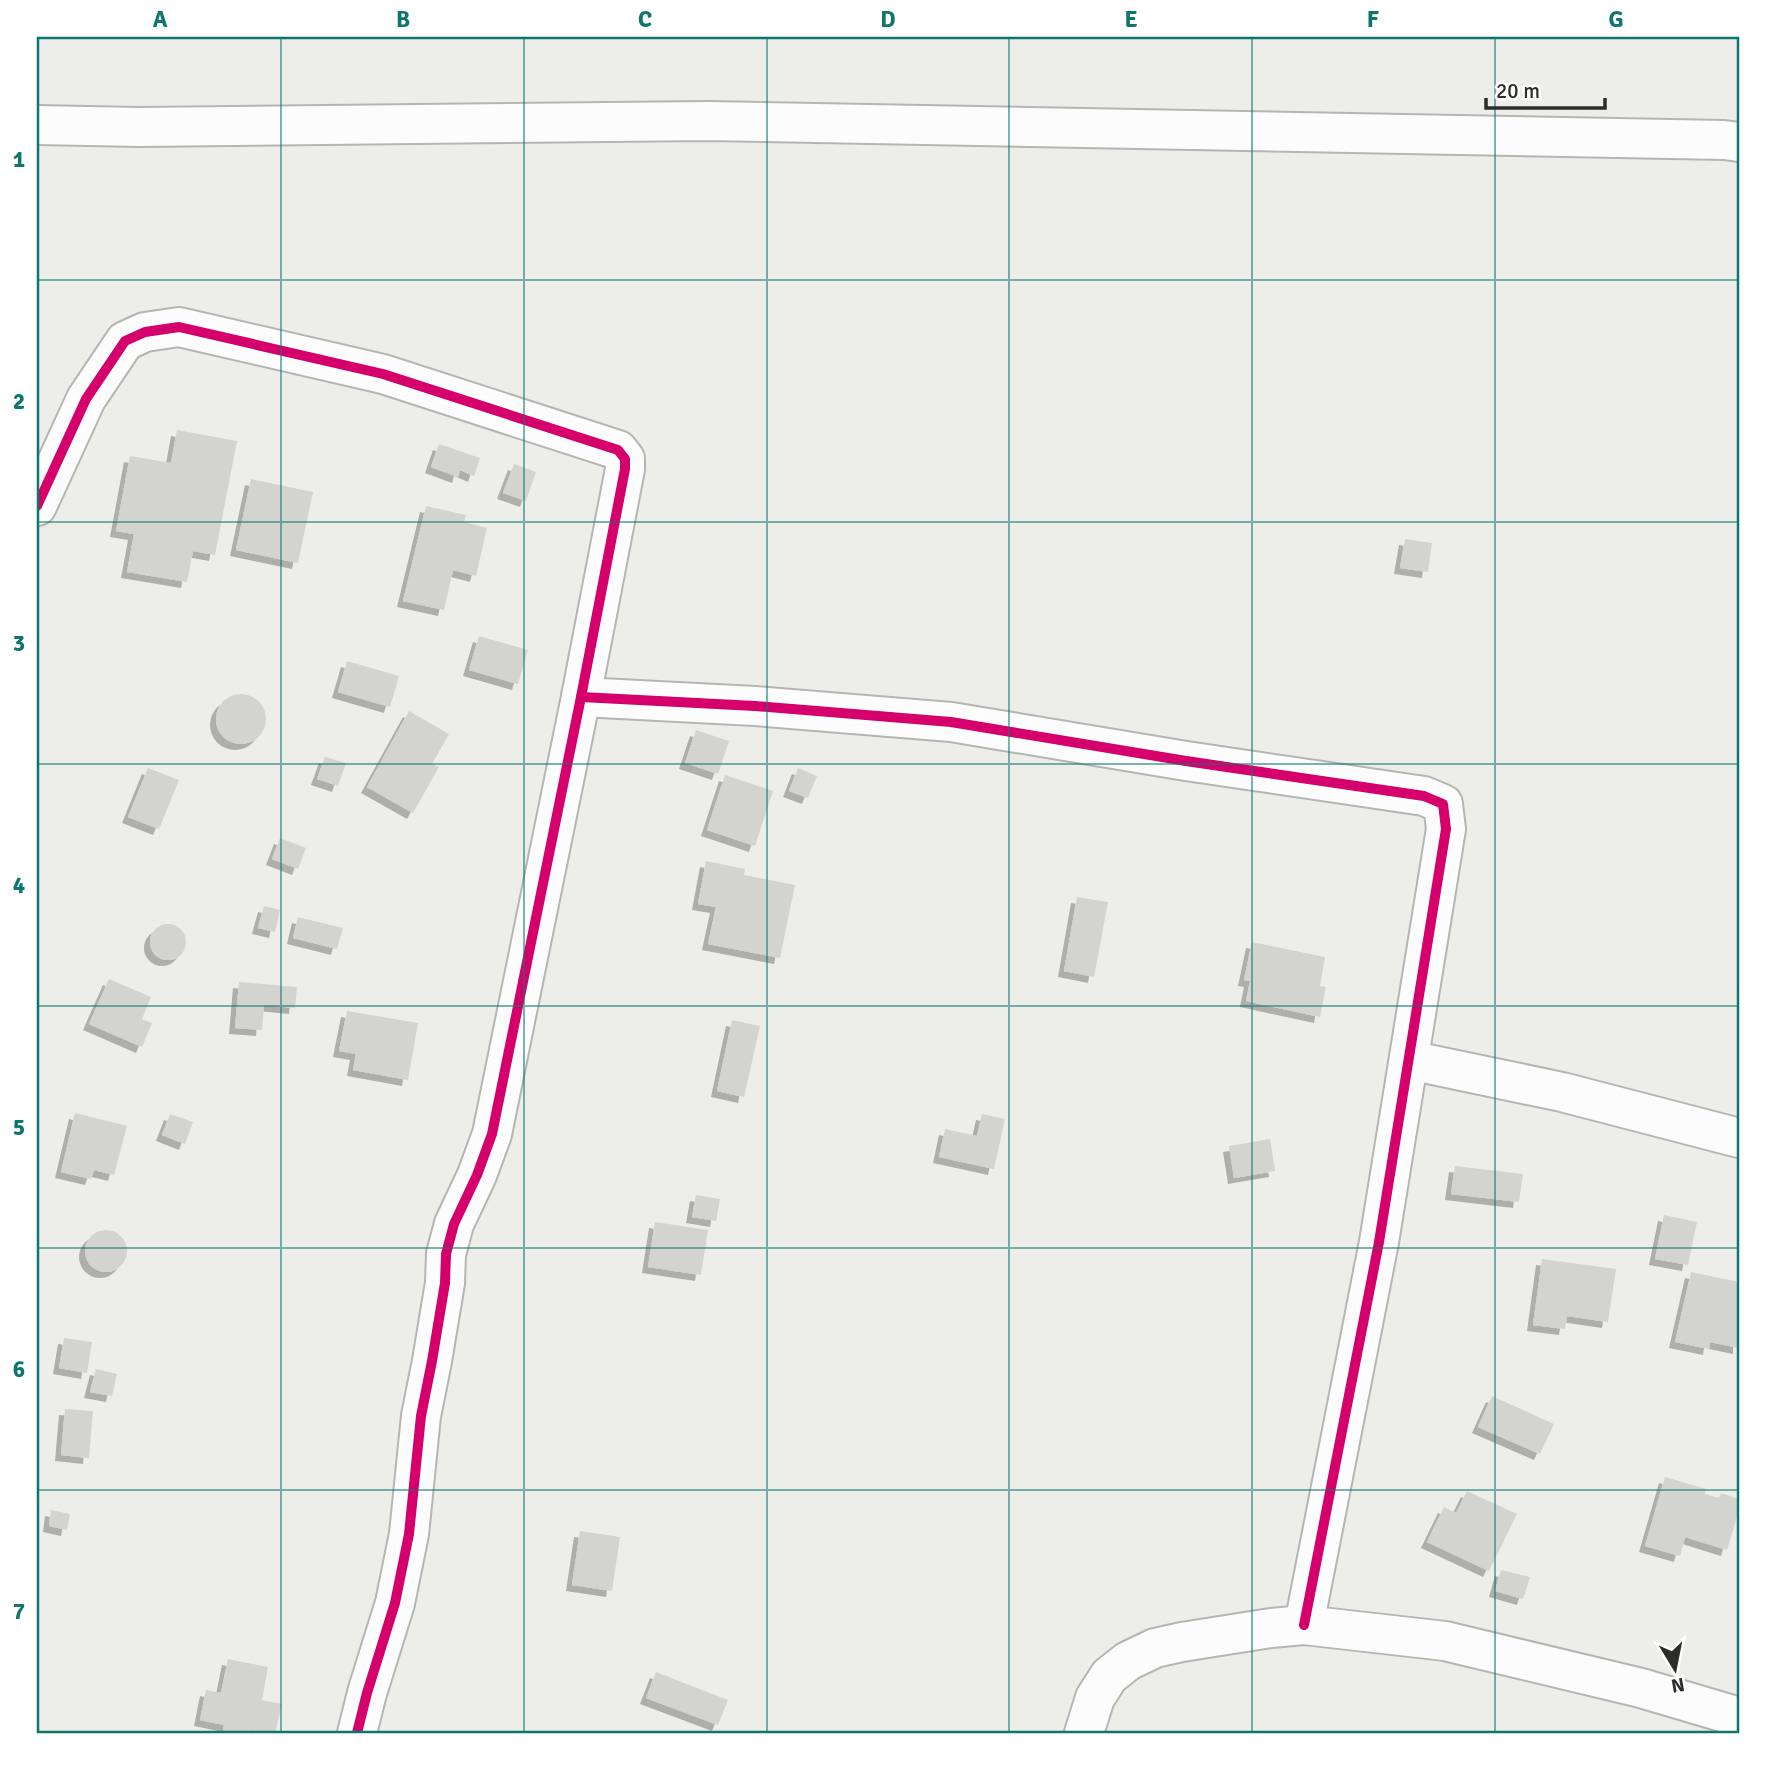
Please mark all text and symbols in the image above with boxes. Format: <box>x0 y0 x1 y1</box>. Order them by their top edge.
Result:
text: A <box>153 5 168 34</box>
text: B <box>396 5 410 34</box>
text: C <box>638 5 652 34</box>
text: D <box>880 5 896 34</box>
text: E <box>1124 5 1138 34</box>
text: F <box>1367 5 1379 34</box>
text: G <box>1608 5 1624 34</box>
scale bar <box>1486 66 1604 110</box>
text: 20 m <box>1496 78 1540 104</box>
text: 1 <box>13 145 25 174</box>
text: 2 <box>13 387 25 416</box>
text: 3 <box>13 629 25 658</box>
text: 4 <box>13 871 25 900</box>
text: 5 <box>13 1113 25 1142</box>
text: 6 <box>13 1355 25 1384</box>
text: 7 <box>13 1597 25 1626</box>
north arrow <box>1640 1634 1710 1704</box>
text: N <box>1669 1672 1686 1698</box>

